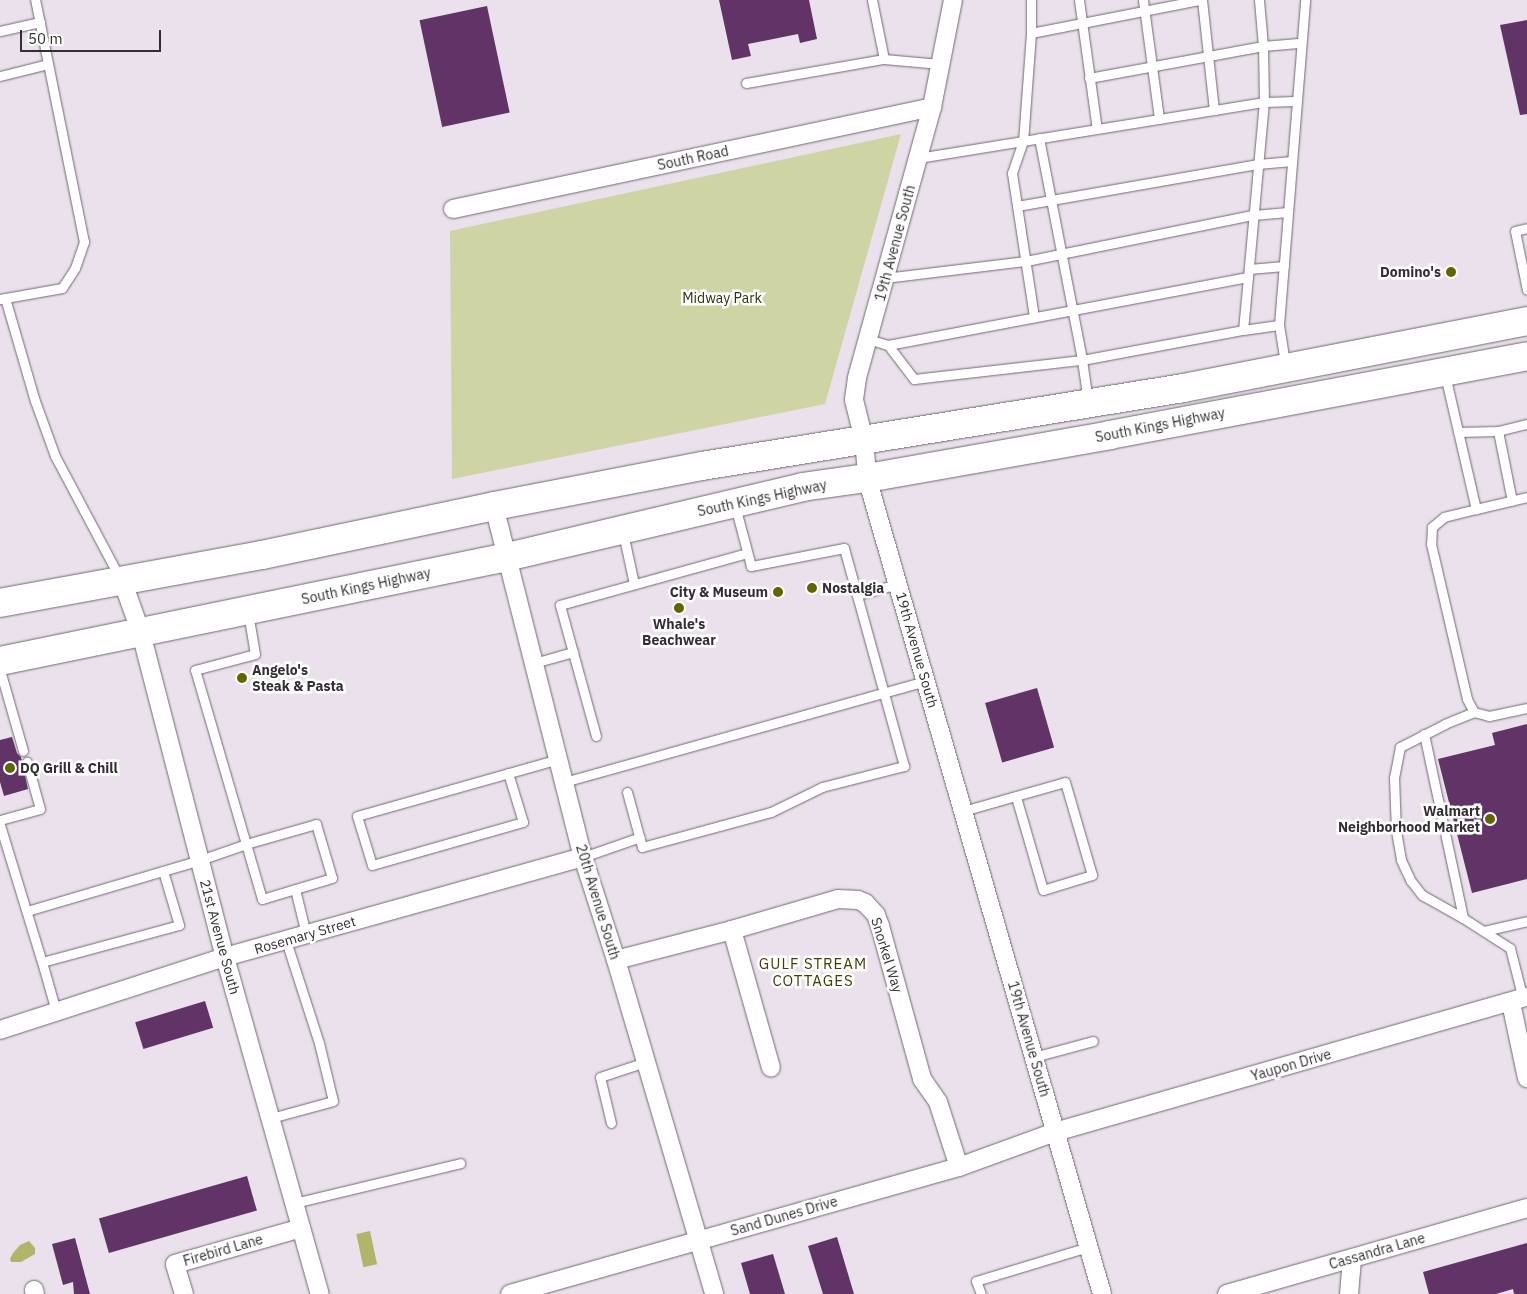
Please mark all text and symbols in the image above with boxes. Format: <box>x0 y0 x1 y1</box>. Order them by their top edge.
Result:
scale bar <box>22 20 164 52</box>
text: 50 m <box>28 29 63 48</box>
street label: South Road <box>656 142 730 174</box>
street label: 19th Avenue South <box>871 183 919 303</box>
place label: Domino's <box>1380 264 1441 280</box>
marker: Domino's <box>1445 266 1457 278</box>
park label: Midway Park <box>682 290 762 306</box>
street label: South Kings Highway <box>1094 404 1226 446</box>
street label: South Kings Highway <box>696 476 828 520</box>
street label: South Kings Highway <box>300 564 432 608</box>
place label: Nostalgia <box>822 580 884 596</box>
marker: Nostalgia <box>806 582 818 594</box>
place label: City & Museum <box>670 584 768 600</box>
marker: City & Museum <box>772 586 784 598</box>
street label: 19th Avenue South <box>892 590 942 710</box>
marker: Whale's Beachwear <box>673 602 685 614</box>
place label: Whale's Beachwear <box>642 616 716 648</box>
place label: Angelo's Steak & Pasta <box>252 662 344 694</box>
marker: Angelo's Steak & Pasta <box>236 672 248 684</box>
place label: DQ Grill & Chill <box>20 760 118 776</box>
marker: DQ Grill & Chill <box>4 762 16 774</box>
place label: Walmart Neighborhood Market <box>1338 803 1480 836</box>
marker: Walmart Neighborhood Market <box>1484 813 1496 825</box>
street label: 20th Avenue South <box>572 842 624 962</box>
street label: 21st Avenue South <box>197 878 243 996</box>
street label: Rosemary Street <box>252 912 358 958</box>
street label: Snorkel Way <box>868 915 906 995</box>
district label: GULF STREAM COTTAGES <box>757 954 869 989</box>
street label: 19th Avenue South <box>1004 979 1054 1099</box>
street label: Yaupon Drive <box>1249 1046 1333 1084</box>
street label: Sand Dunes Drive <box>729 1193 839 1239</box>
street label: Cassandra Lane <box>1327 1229 1427 1273</box>
street label: Firebird Lane <box>181 1231 265 1269</box>

